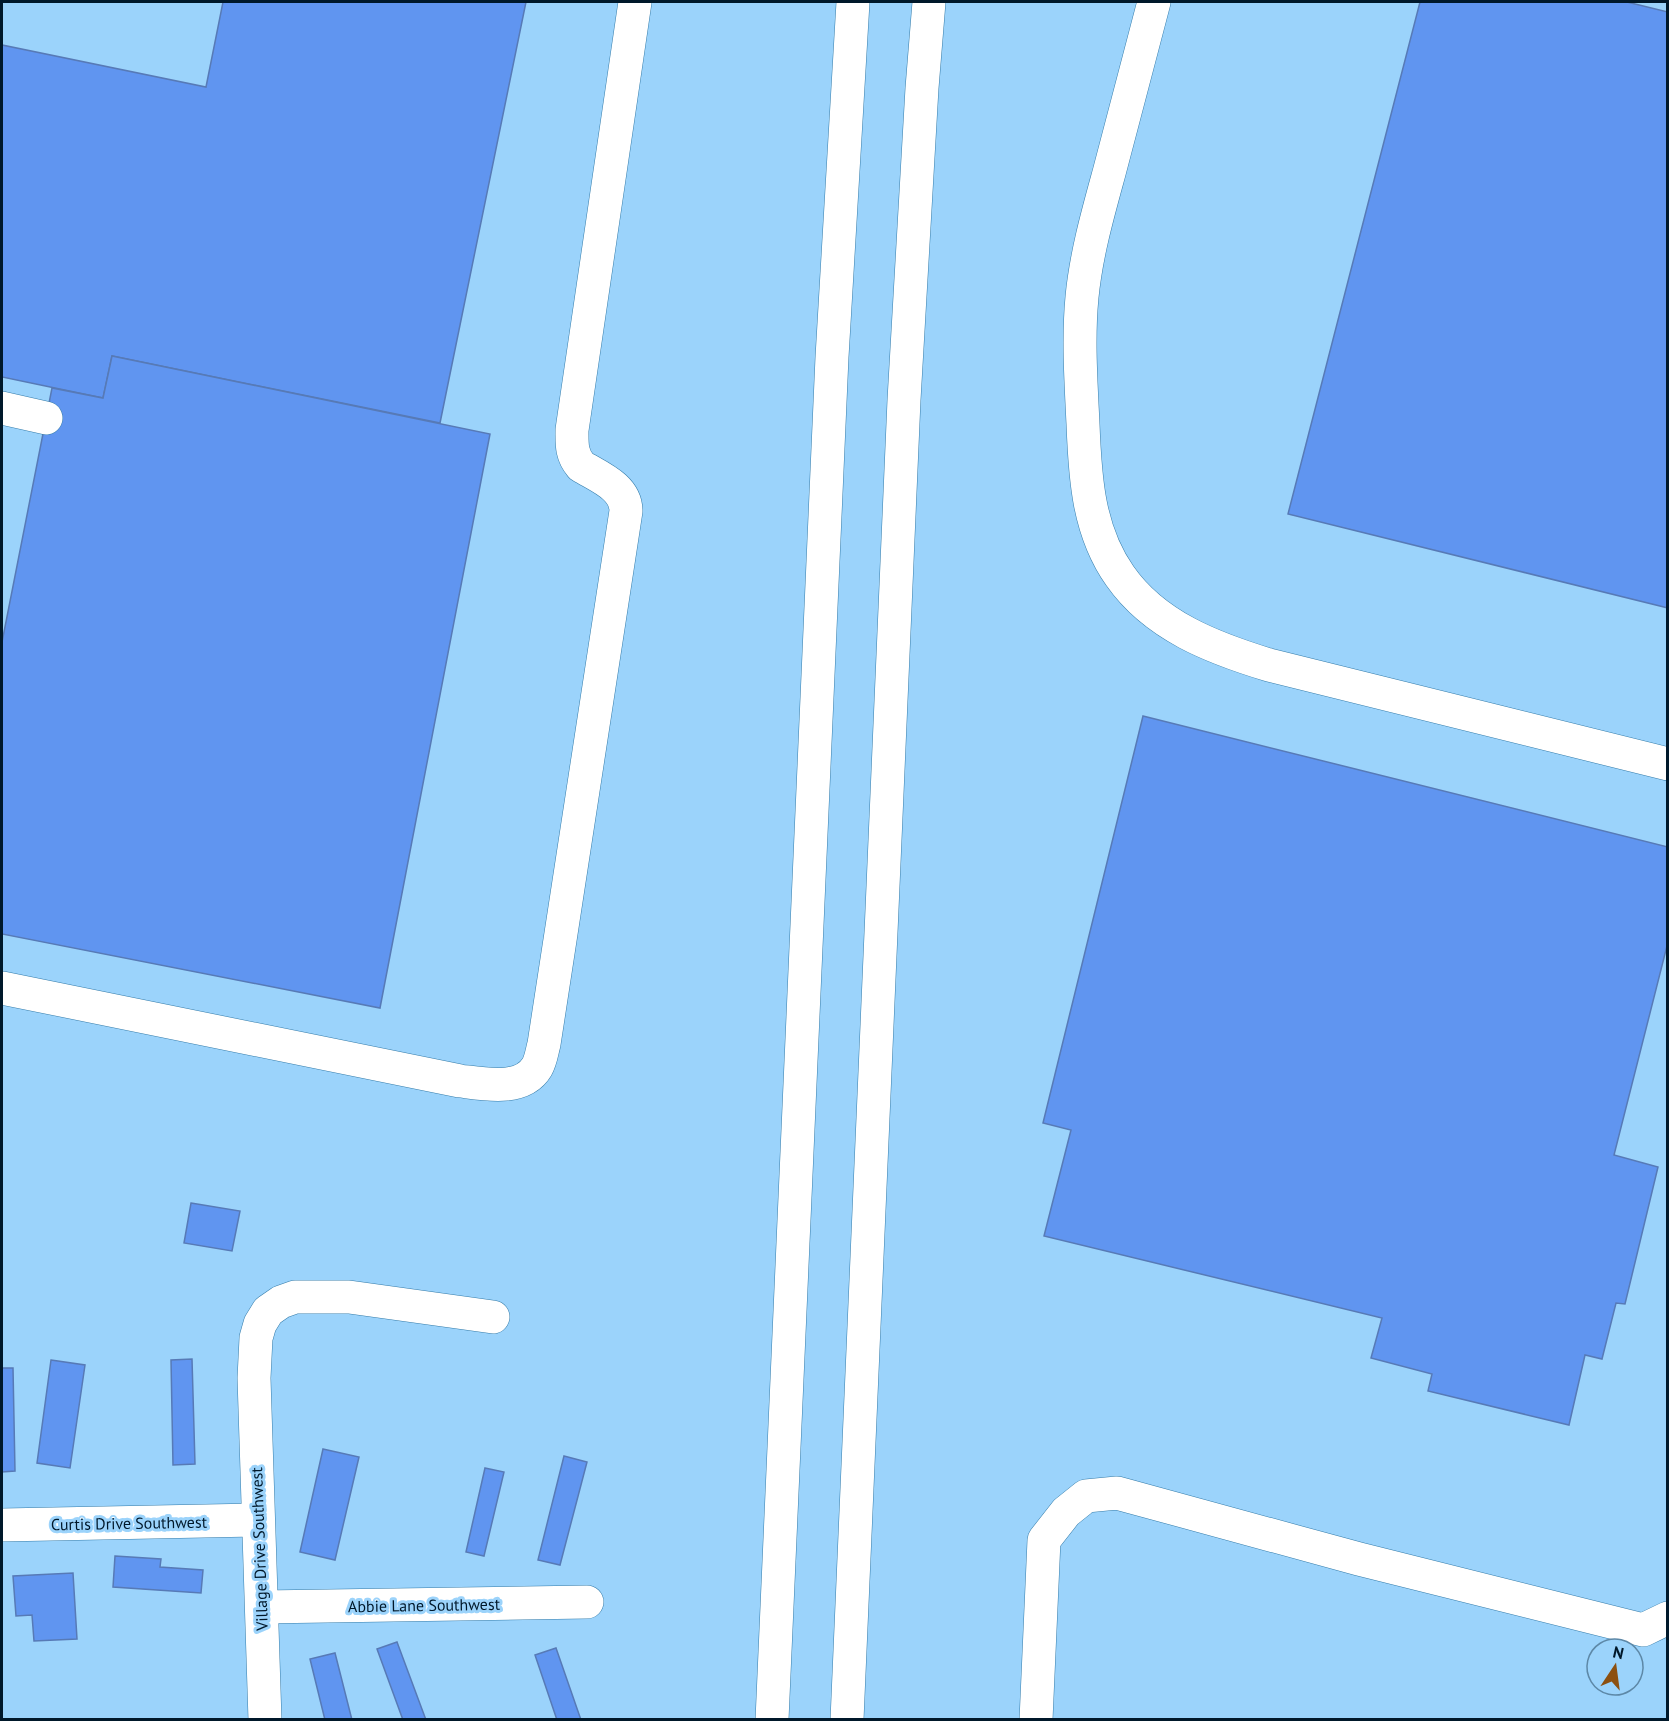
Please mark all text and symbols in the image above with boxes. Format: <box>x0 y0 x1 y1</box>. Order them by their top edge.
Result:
street label: Village Drive Southwest <box>246 1466 272 1632</box>
street label: Curtis Drive Southwest <box>51 1512 208 1534</box>
street label: Abbie Lane Southwest <box>348 1594 501 1616</box>
north arrow <box>1585 1637 1645 1697</box>
text: N <box>1611 1641 1626 1663</box>

